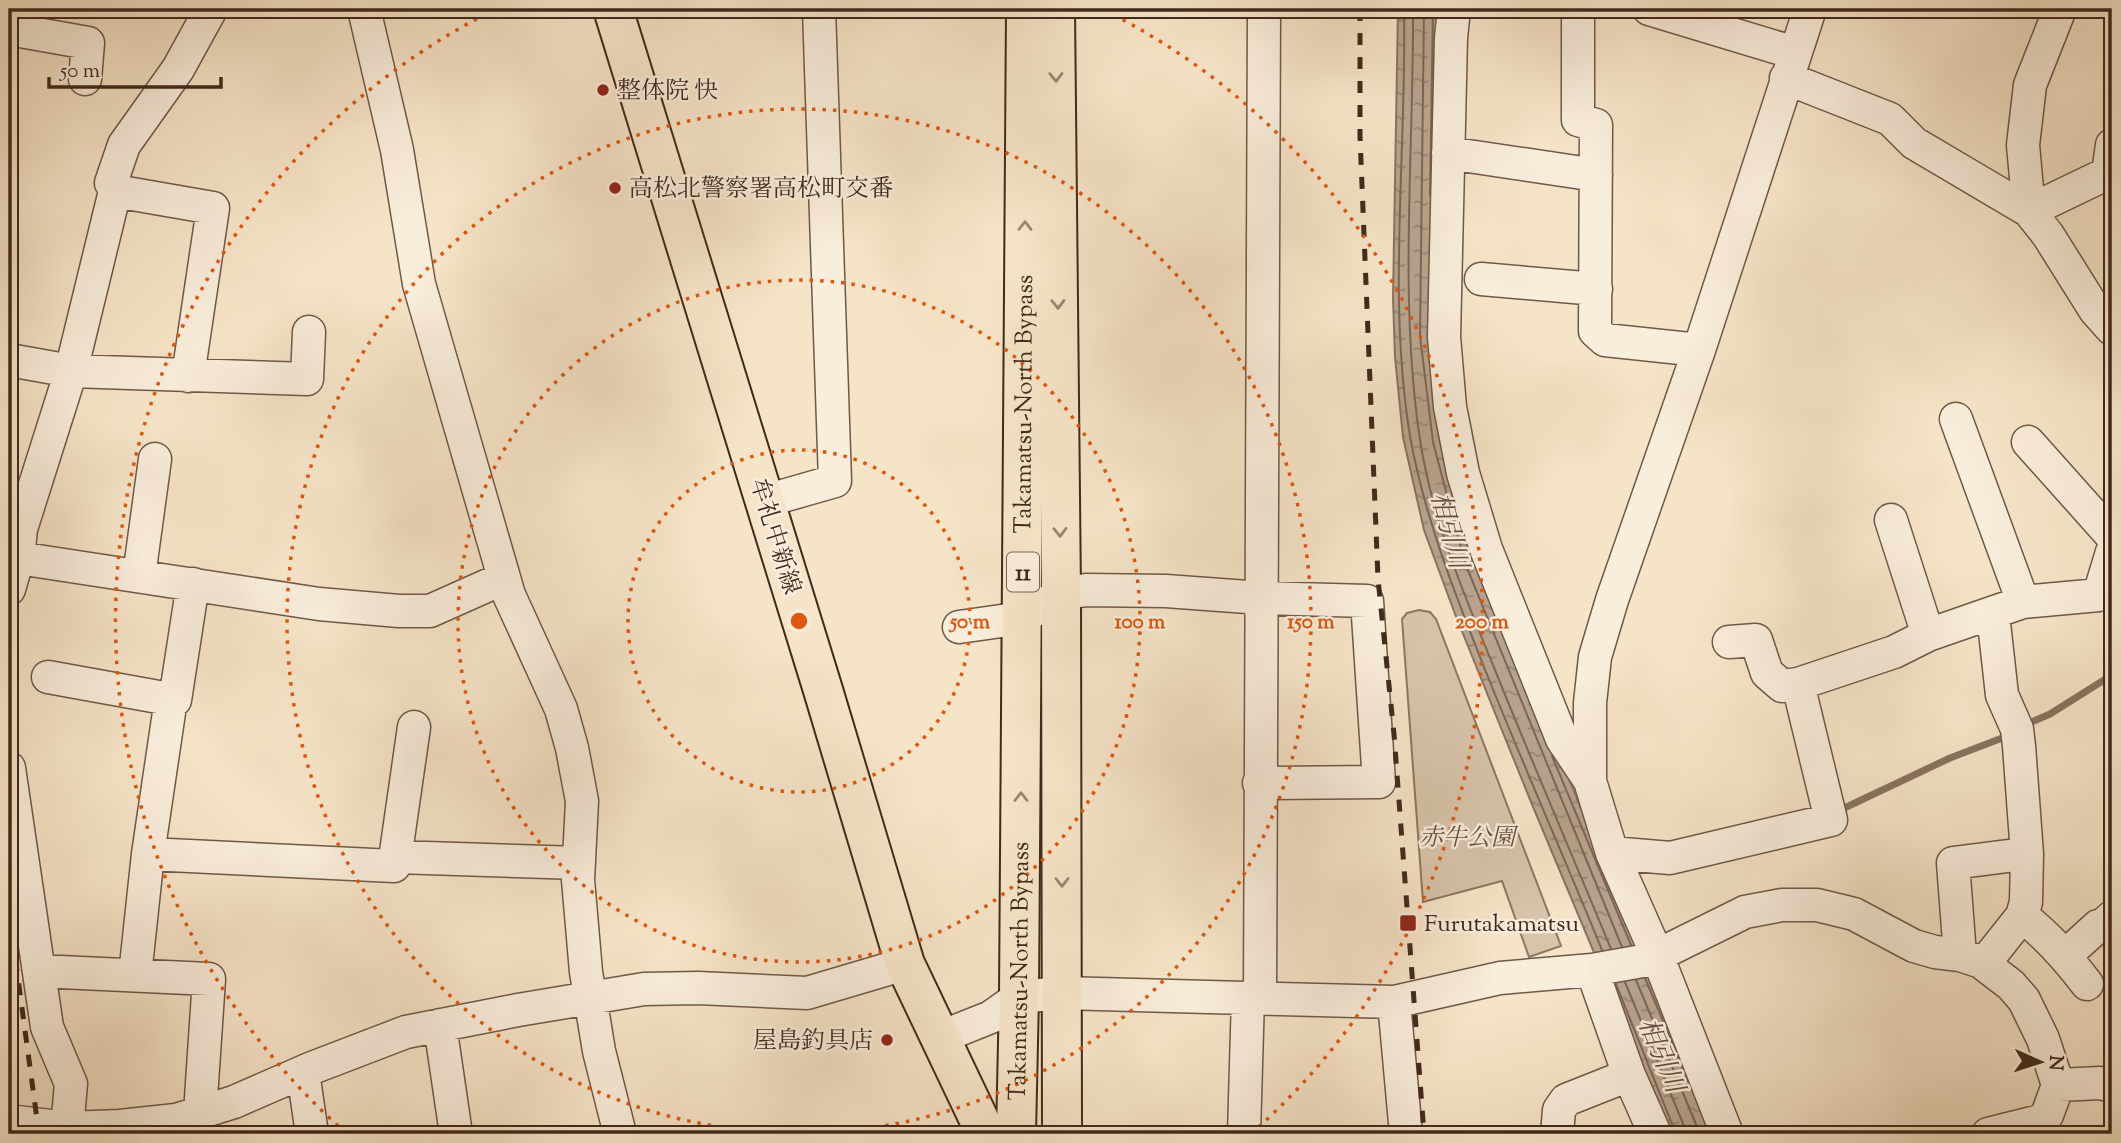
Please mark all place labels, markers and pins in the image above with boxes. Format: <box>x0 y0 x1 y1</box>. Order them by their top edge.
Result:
place label: 整体院 快 <box>617 75 718 109</box>
marker: 整体院 快 <box>595 82 611 98</box>
place label: 高松北警察署高松町交番 <box>629 173 893 207</box>
marker: 高松北警察署高松町交番 <box>607 180 623 196</box>
centre of rings <box>787 609 811 633</box>
place label: Furutakamatsu <box>1424 908 1579 942</box>
marker: Furutakamatsu <box>1398 913 1418 933</box>
place label: 屋島釣具店 <box>753 1025 873 1059</box>
marker: 屋島釣具店 <box>879 1032 895 1048</box>

